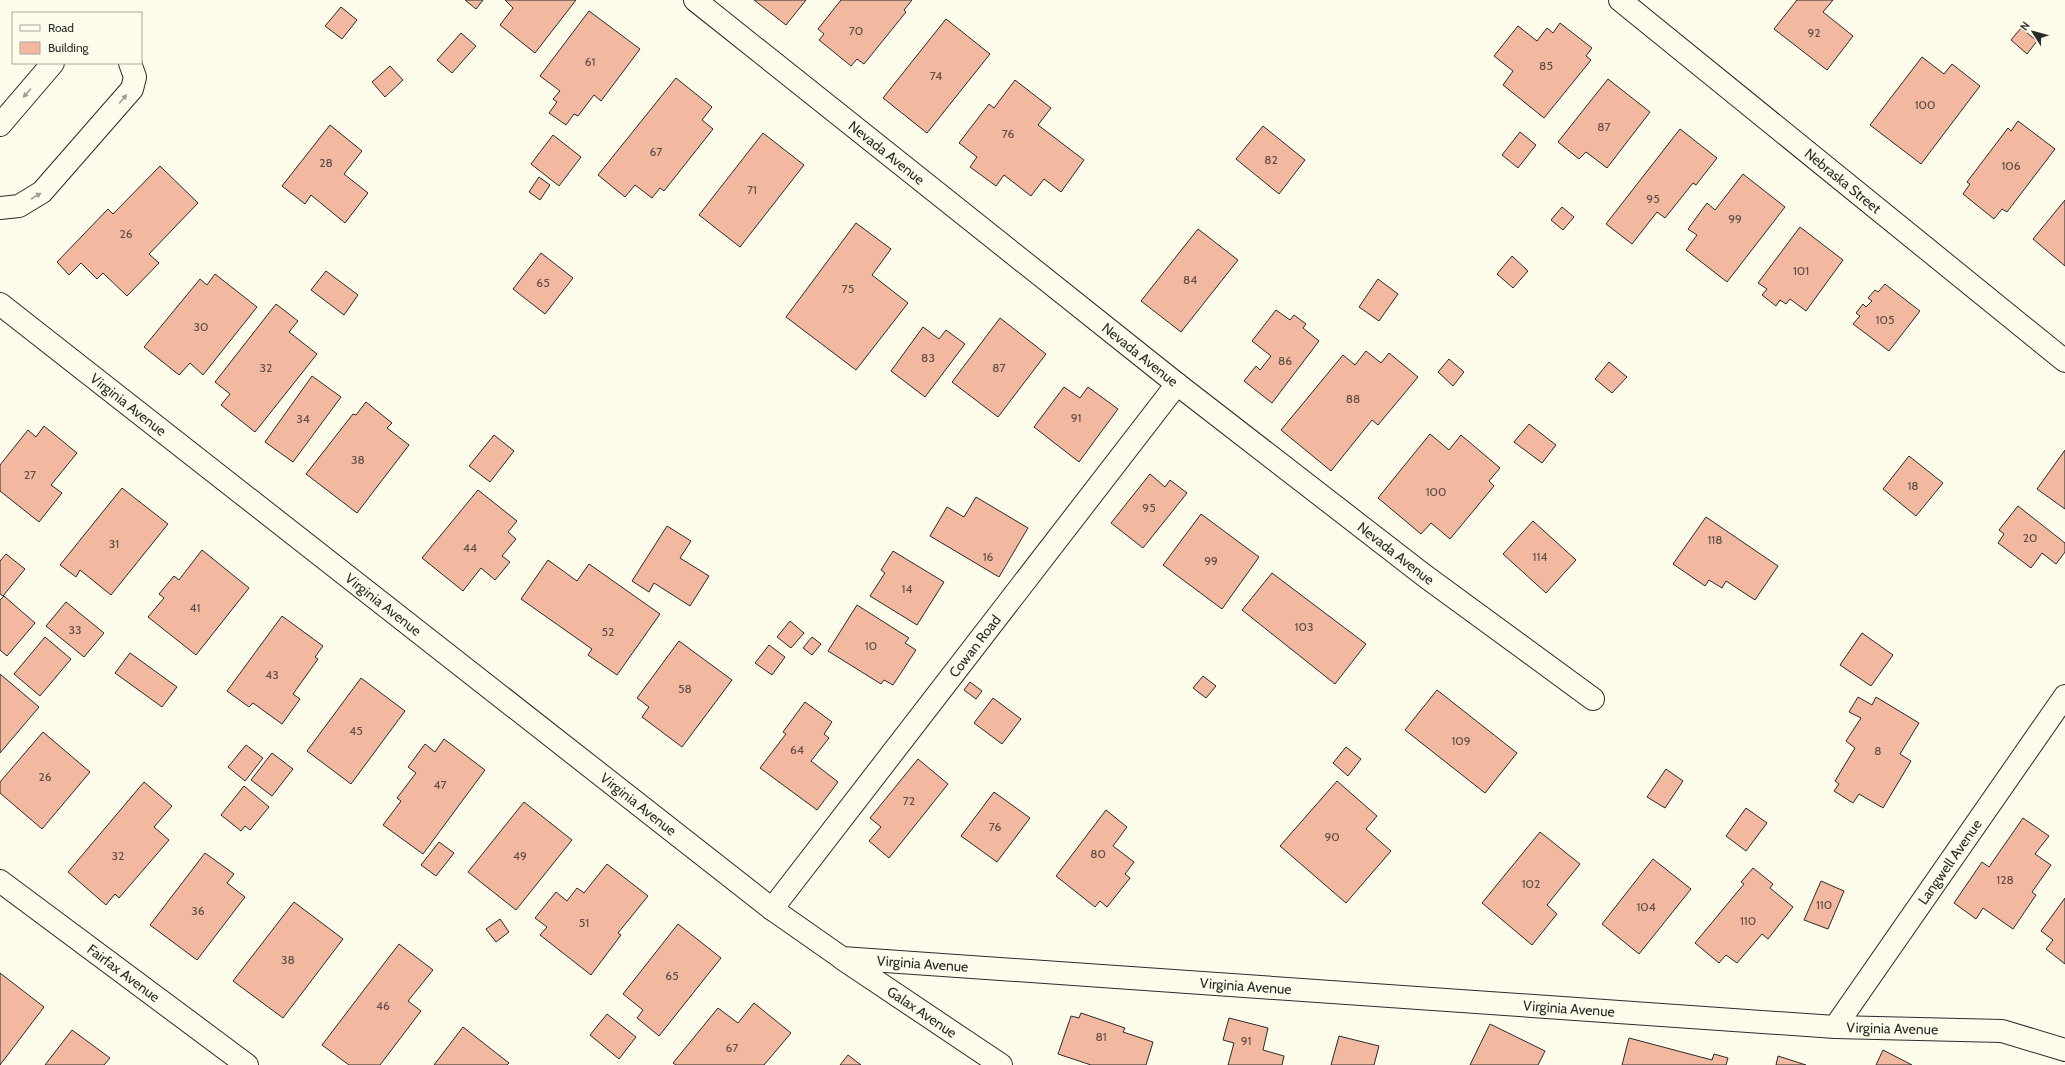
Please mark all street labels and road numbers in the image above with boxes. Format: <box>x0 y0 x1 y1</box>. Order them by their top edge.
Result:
street label: Nevada Avenue <box>845 117 928 189</box>
street label: Nebraska Street <box>1801 144 1885 217</box>
street label: Nevada Avenue <box>1098 319 1182 390</box>
street label: Virginia Avenue <box>87 369 170 440</box>
street label: Nevada Avenue <box>1354 518 1438 589</box>
street label: Virginia Avenue <box>342 569 425 640</box>
street label: Cowan Road <box>945 611 1005 681</box>
street label: Virginia Avenue <box>597 769 680 840</box>
street label: Langwell Avenue <box>1914 816 1986 908</box>
street label: Fairfax Avenue <box>84 940 163 1006</box>
street label: Virginia Avenue <box>876 951 969 976</box>
street label: Virginia Avenue <box>1199 974 1292 998</box>
street label: Galax Avenue <box>883 982 960 1042</box>
street label: Virginia Avenue <box>1523 996 1615 1021</box>
street label: Virginia Avenue <box>1846 1018 1938 1038</box>

